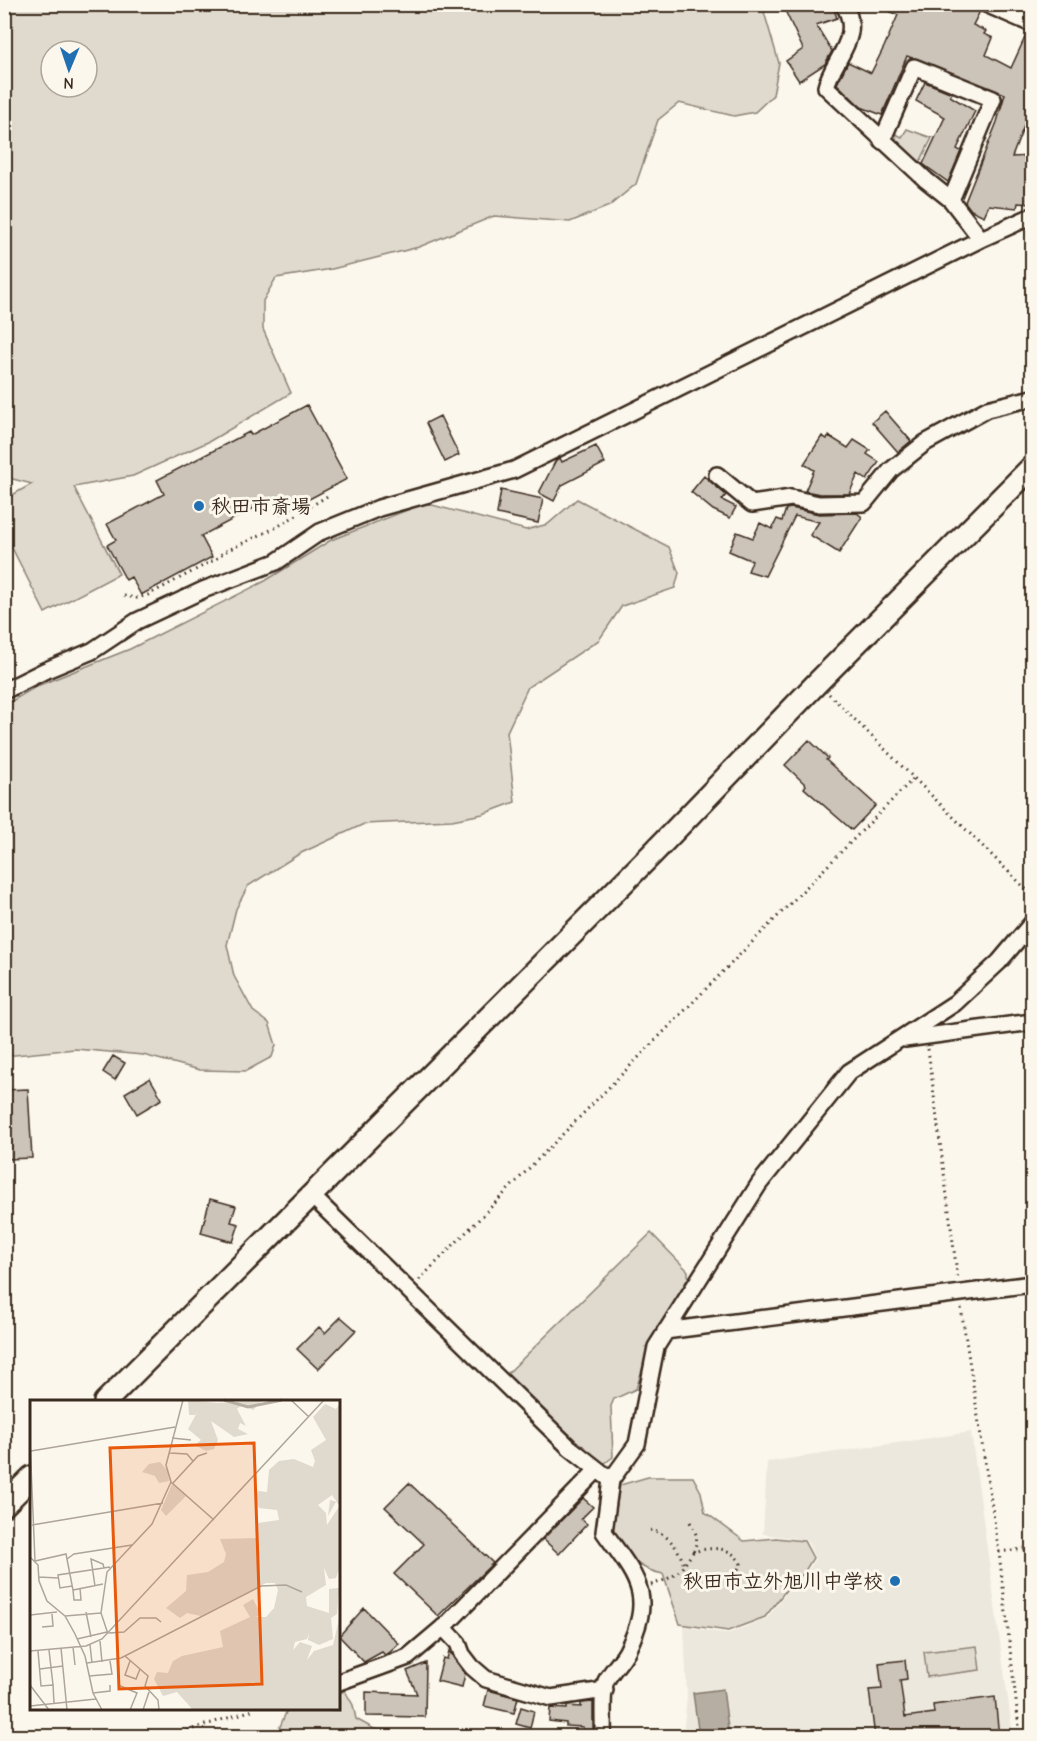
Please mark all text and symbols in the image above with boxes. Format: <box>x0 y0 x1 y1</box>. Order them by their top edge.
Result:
north arrow <box>39 39 99 99</box>
text: N <box>63 74 74 92</box>
place label: 秋田市斎場 <box>211 495 311 518</box>
marker: 秋田市斎場 <box>192 499 206 513</box>
inset map <box>30 1400 340 1711</box>
place label: 秋田市立外旭川中学校 <box>683 1570 883 1593</box>
marker: 秋田市立外旭川中学校 <box>888 1574 902 1588</box>

